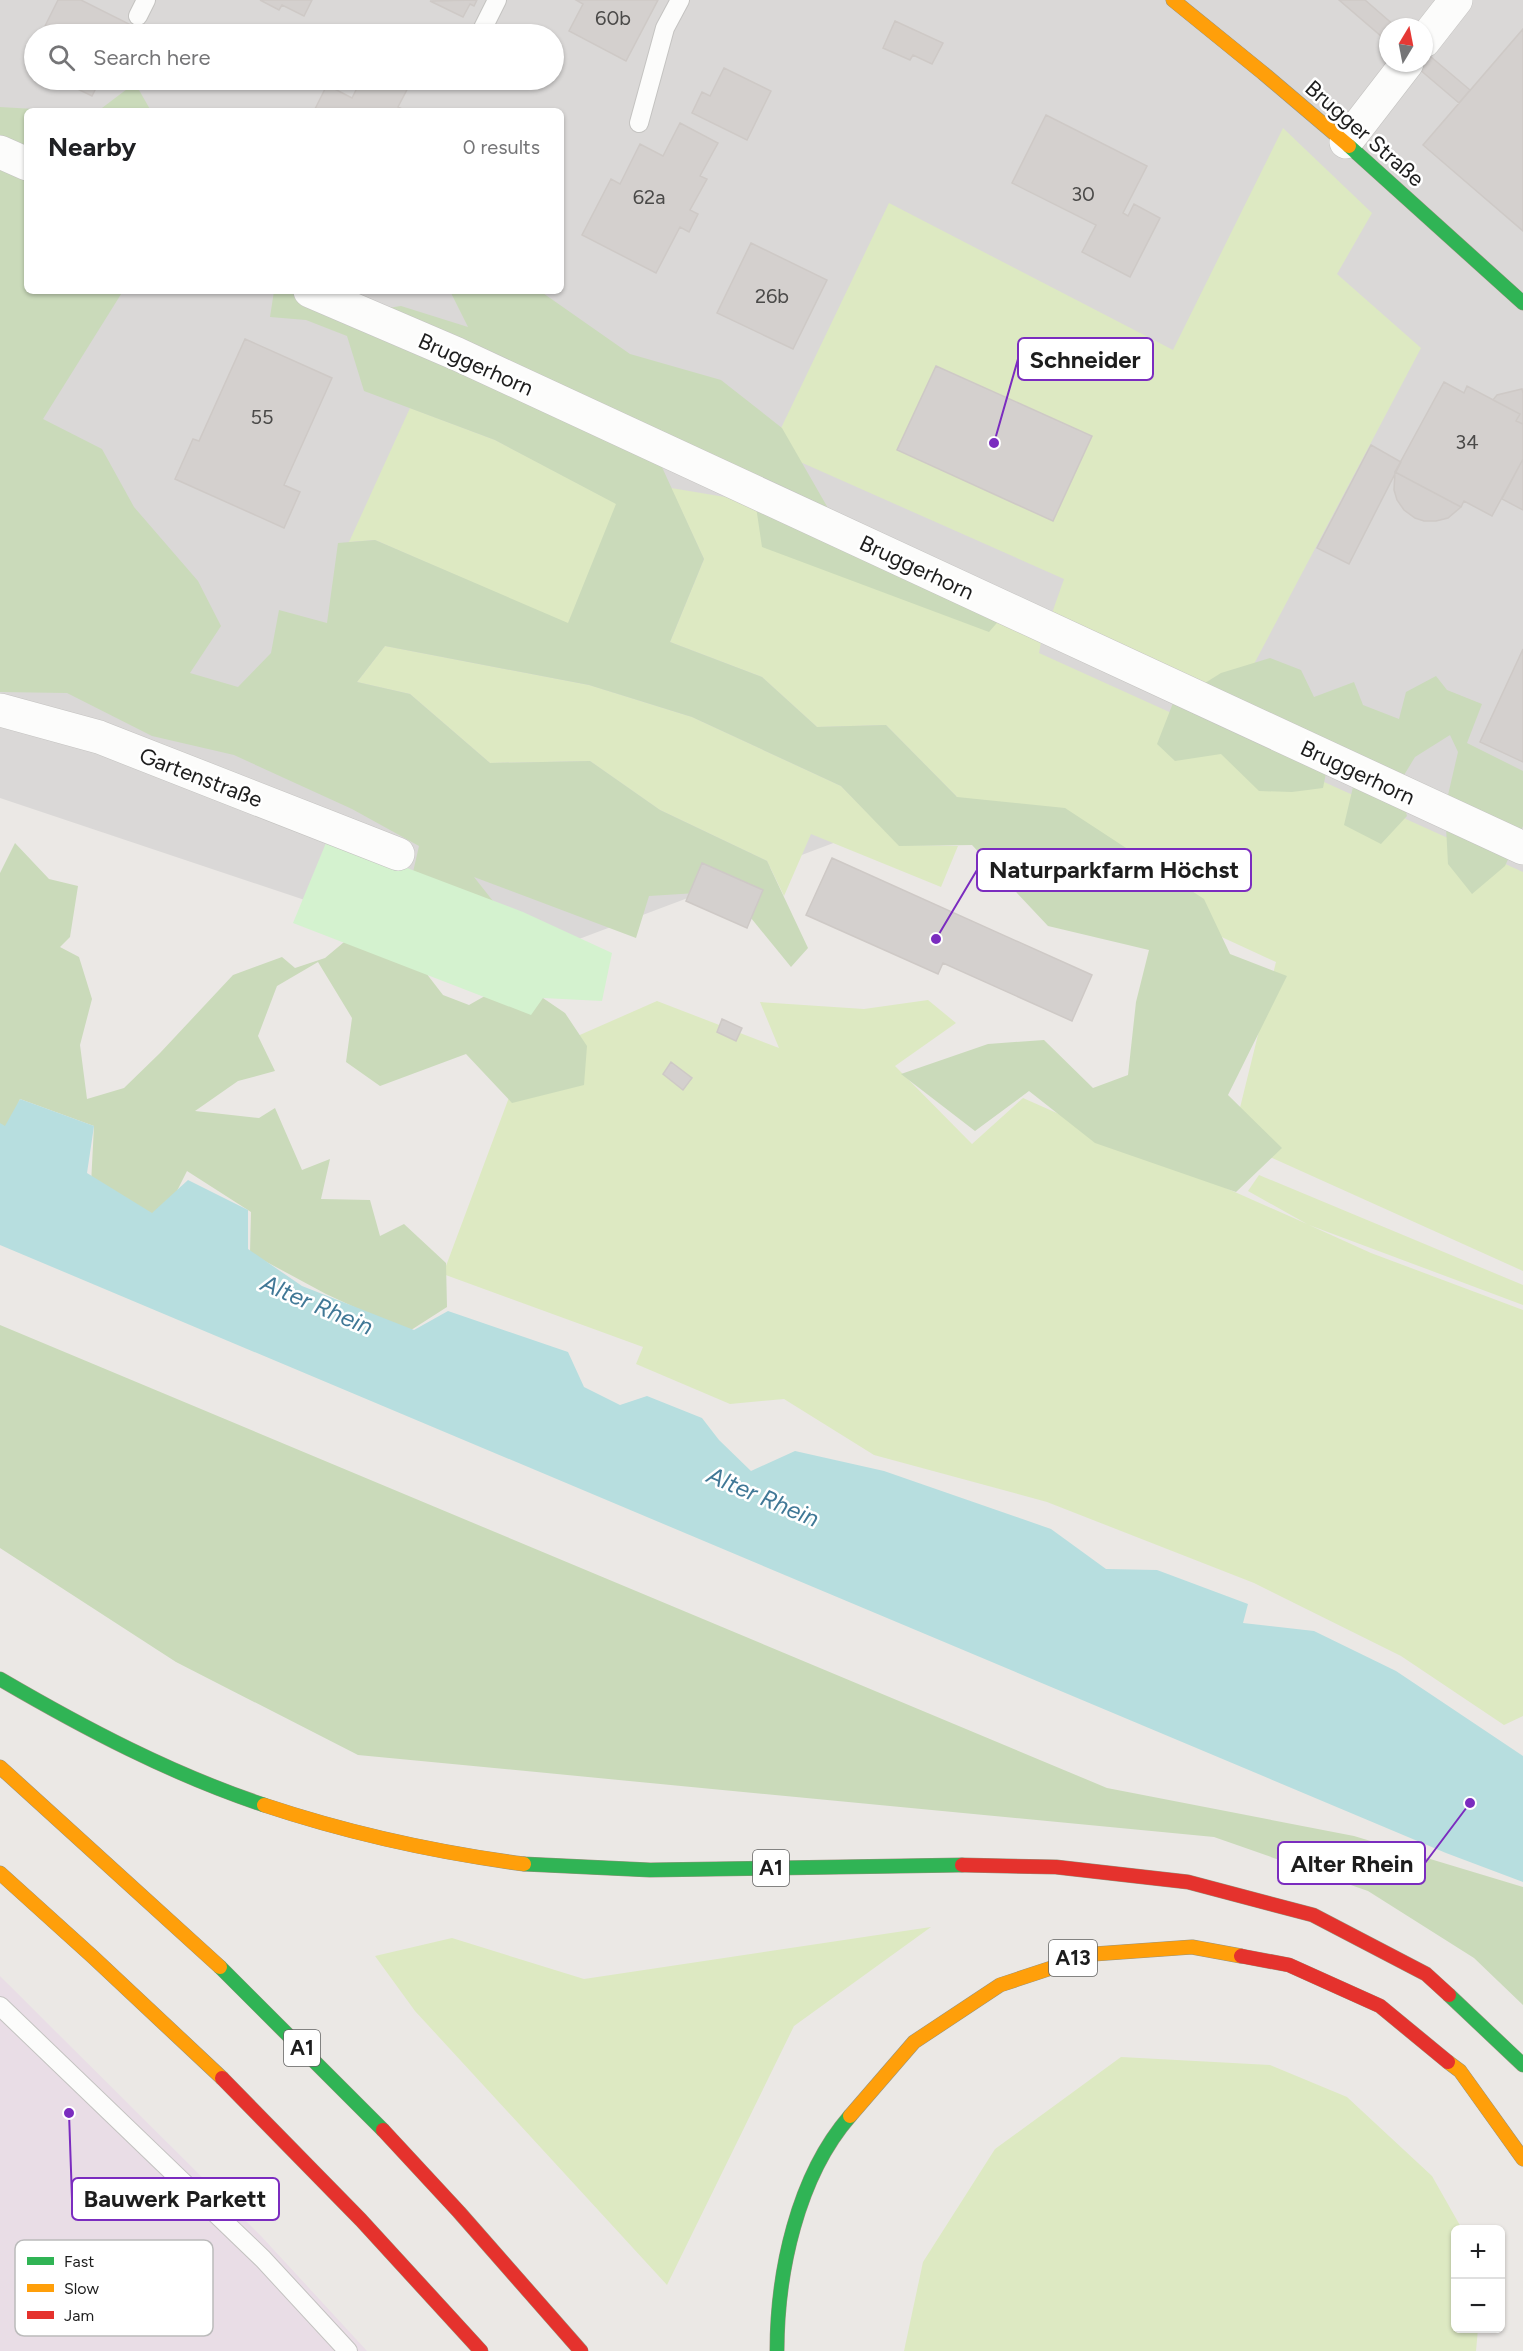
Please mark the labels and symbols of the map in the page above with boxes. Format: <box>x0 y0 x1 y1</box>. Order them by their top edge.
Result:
house number: 60b <box>595 6 631 30</box>
north arrow <box>1379 18 1433 72</box>
street label: Brugger Straße <box>1300 74 1430 192</box>
house number: 30 <box>1071 182 1095 206</box>
house number: 62a <box>633 185 665 209</box>
house number: 26b <box>755 284 789 308</box>
street label: Bruggerhorn <box>414 327 538 402</box>
callout: Schneider <box>1018 338 1153 380</box>
text: Schneider <box>1029 345 1141 374</box>
house number: 55 <box>251 405 274 429</box>
house number: 34 <box>1455 430 1479 454</box>
street label: Bruggerhorn <box>855 529 978 606</box>
street label: Bruggerhorn <box>1296 734 1419 811</box>
street label: Gartenstraße <box>135 742 266 813</box>
callout: Naturparkfarm Höchst <box>977 849 1251 891</box>
text: Naturparkfarm Höchst <box>989 855 1239 884</box>
water label: Alter Rhein <box>256 1268 377 1341</box>
water label: Alter Rhein <box>702 1460 823 1533</box>
callout: Alter Rhein <box>1278 1842 1425 1884</box>
text: Alter Rhein <box>1291 1849 1413 1878</box>
road number: A1 <box>753 1850 789 1886</box>
road number: A13 <box>1049 1940 1097 1976</box>
road number: A1 <box>284 2030 320 2066</box>
callout: Bauwerk Parkett <box>72 2178 279 2220</box>
text: Bauwerk Parkett <box>84 2184 266 2213</box>
legend <box>15 2240 213 2336</box>
text: Fast <box>64 2252 94 2271</box>
text: Slow <box>64 2279 99 2298</box>
text: Jam <box>64 2306 94 2325</box>

